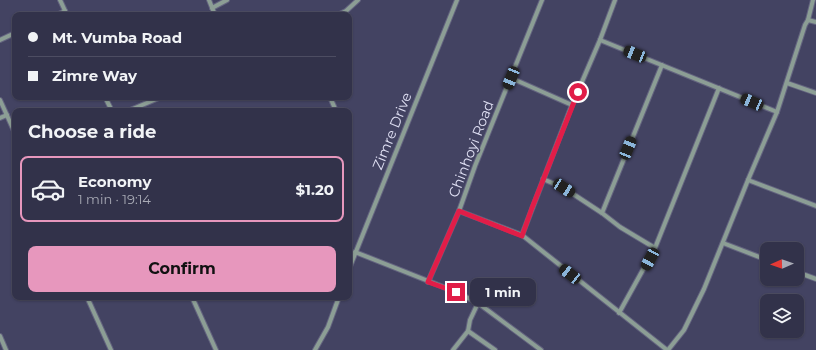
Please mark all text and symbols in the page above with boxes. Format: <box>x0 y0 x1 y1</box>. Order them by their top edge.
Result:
text: Mt. Vumba Road <box>52 28 182 47</box>
car <box>622 44 648 64</box>
car <box>501 65 521 91</box>
text: Zimre Way <box>52 66 137 85</box>
route start <box>569 83 587 101</box>
street label: Zimre Drive <box>368 90 416 172</box>
car <box>739 92 765 112</box>
street label: Chinhoyi Road <box>444 98 498 200</box>
text: Choose a ride <box>28 121 156 143</box>
car <box>618 135 638 161</box>
icon: car <box>30 171 66 207</box>
text: Economy <box>78 172 151 191</box>
car <box>551 176 577 200</box>
text: $1.20 <box>296 180 334 199</box>
text: 1 min · 19:14 <box>78 191 151 207</box>
north arrow <box>760 242 804 286</box>
map controls <box>760 242 804 338</box>
button: Confirm <box>28 246 336 292</box>
car <box>639 246 661 272</box>
car <box>557 262 583 286</box>
callout: 1 min <box>470 278 536 306</box>
route end <box>447 283 465 301</box>
text: 1 min <box>485 284 521 300</box>
button: layers <box>760 294 804 338</box>

